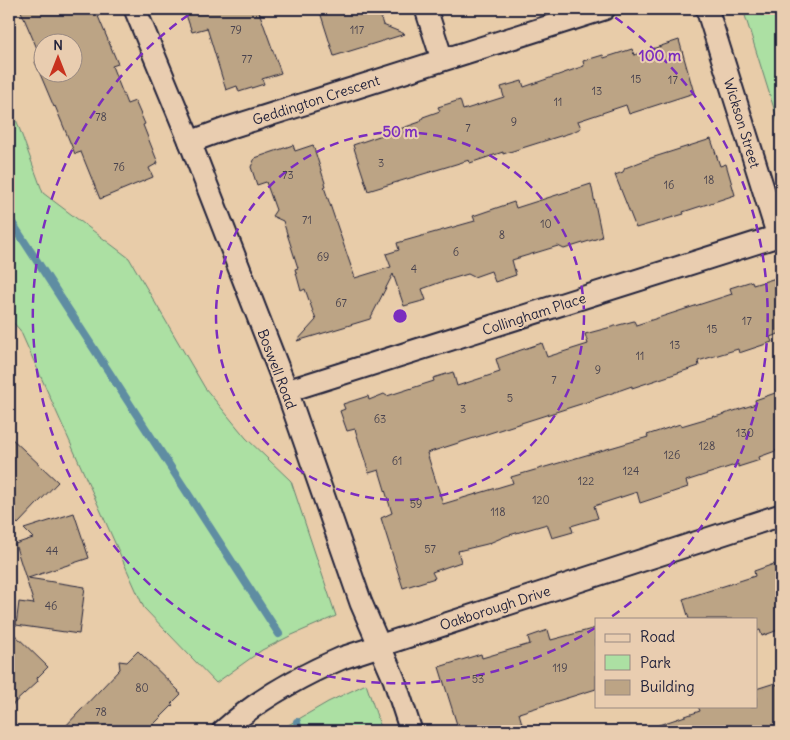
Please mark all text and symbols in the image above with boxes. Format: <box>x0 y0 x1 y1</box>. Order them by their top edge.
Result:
house number: 79 <box>230 23 242 37</box>
house number: 117 <box>350 23 365 37</box>
north arrow <box>32 32 82 82</box>
text: N <box>53 36 63 54</box>
text: 100 m <box>639 46 681 65</box>
house number: 77 <box>242 52 253 66</box>
street label: Geddington Crescent <box>250 71 382 129</box>
house number: 15 <box>631 72 641 86</box>
house number: 17 <box>668 73 678 87</box>
street label: Wickson Street <box>720 76 764 170</box>
house number: 13 <box>592 84 602 98</box>
house number: 11 <box>554 95 562 109</box>
house number: 78 <box>95 110 107 124</box>
house number: 9 <box>511 115 517 129</box>
house number: 7 <box>465 121 471 135</box>
text: 50 m <box>382 122 418 141</box>
house number: 3 <box>378 156 384 170</box>
house number: 76 <box>113 160 125 174</box>
house number: 73 <box>282 168 294 182</box>
house number: 18 <box>704 173 714 187</box>
house number: 16 <box>664 178 674 192</box>
house number: 71 <box>302 213 312 227</box>
house number: 10 <box>540 217 552 231</box>
house number: 8 <box>499 228 505 242</box>
house number: 6 <box>453 245 459 259</box>
house number: 69 <box>317 250 329 264</box>
house number: 4 <box>411 262 417 276</box>
street label: Collingham Place <box>480 289 588 339</box>
house number: 67 <box>335 296 347 310</box>
centre of rings <box>391 307 409 325</box>
house number: 17 <box>742 314 752 328</box>
house number: 15 <box>707 322 717 336</box>
street label: Boswell Road <box>253 326 301 412</box>
house number: 13 <box>670 338 680 352</box>
house number: 11 <box>636 349 644 363</box>
house number: 9 <box>595 363 601 377</box>
house number: 7 <box>551 373 557 387</box>
house number: 5 <box>507 391 513 405</box>
house number: 3 <box>460 402 466 416</box>
house number: 63 <box>374 412 386 426</box>
house number: 130 <box>736 426 754 440</box>
house number: 128 <box>699 439 715 453</box>
house number: 126 <box>664 448 680 462</box>
house number: 61 <box>392 454 402 468</box>
house number: 124 <box>623 464 639 478</box>
house number: 122 <box>578 474 594 488</box>
house number: 120 <box>532 493 550 507</box>
house number: 59 <box>410 497 422 511</box>
house number: 118 <box>490 505 506 519</box>
house number: 57 <box>424 542 436 556</box>
house number: 44 <box>46 544 58 558</box>
street label: Oakborough Drive <box>437 582 553 634</box>
house number: 46 <box>45 599 57 613</box>
legend <box>595 618 758 708</box>
text: Road <box>640 627 675 646</box>
text: Park <box>640 653 671 672</box>
house number: 119 <box>552 661 568 675</box>
house number: 53 <box>472 672 484 686</box>
text: Building <box>640 677 695 696</box>
house number: 80 <box>135 681 149 695</box>
house number: 78 <box>95 705 107 719</box>

